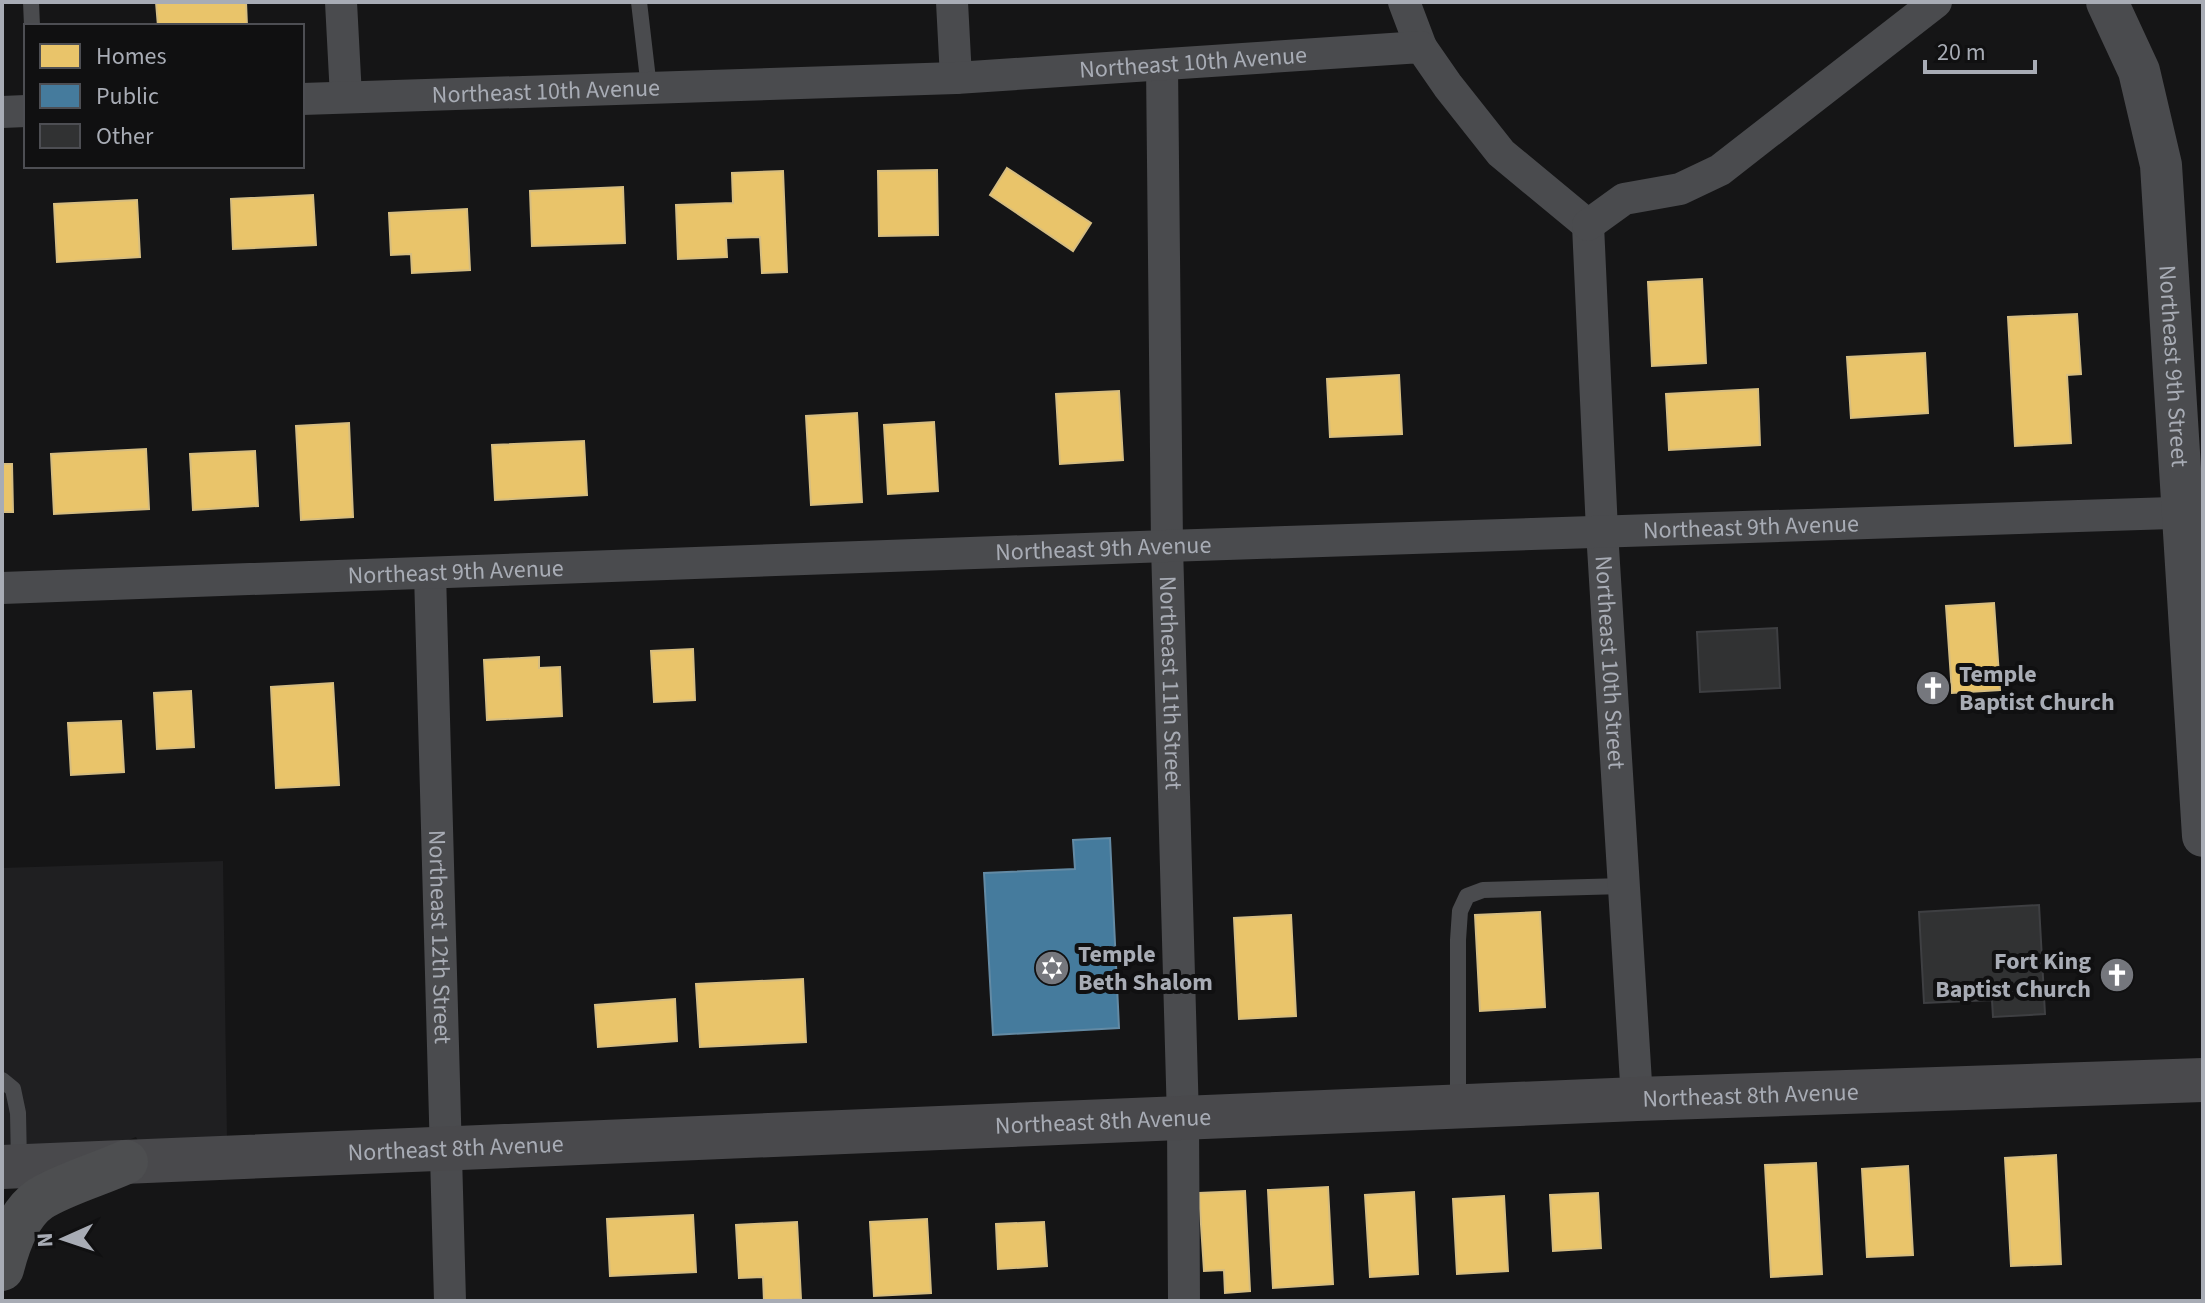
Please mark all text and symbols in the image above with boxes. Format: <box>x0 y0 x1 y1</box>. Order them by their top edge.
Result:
legend <box>24 24 304 168</box>
scale bar <box>1925 24 2035 74</box>
text: 20 m <box>1937 35 1986 70</box>
street label: Northeast 10th Avenue <box>1078 38 1308 88</box>
text: Homes <box>96 39 167 74</box>
street label: Northeast 10th Avenue <box>431 71 660 113</box>
text: Public <box>96 79 159 114</box>
text: Other <box>96 119 154 154</box>
street label: Northeast 9th Street <box>2149 264 2197 468</box>
street label: Northeast 9th Avenue <box>1642 506 1860 548</box>
street label: Northeast 9th Avenue <box>995 528 1212 570</box>
street label: Northeast 9th Avenue <box>347 551 564 594</box>
street label: Northeast 10th Street <box>1586 554 1634 770</box>
street label: Northeast 11th Street <box>1150 575 1191 791</box>
place label: Temple Baptist Church <box>1959 657 2115 720</box>
church icon: Temple Baptist Church <box>1914 669 1952 707</box>
street label: Northeast 12th Street <box>419 829 460 1044</box>
place label: Temple Beth Shalom <box>1078 937 1213 1000</box>
place label: Fort King Baptist Church <box>1935 944 2091 1007</box>
synagogue icon: Temple Beth Shalom <box>1033 949 1071 987</box>
church icon: Fort King Baptist Church <box>2098 956 2136 994</box>
street label: Northeast 8th Avenue <box>1642 1075 1859 1117</box>
street label: Northeast 8th Avenue <box>994 1100 1212 1144</box>
street label: Northeast 8th Avenue <box>347 1127 564 1171</box>
north arrow <box>24 1199 104 1279</box>
text: N <box>29 1232 61 1248</box>

